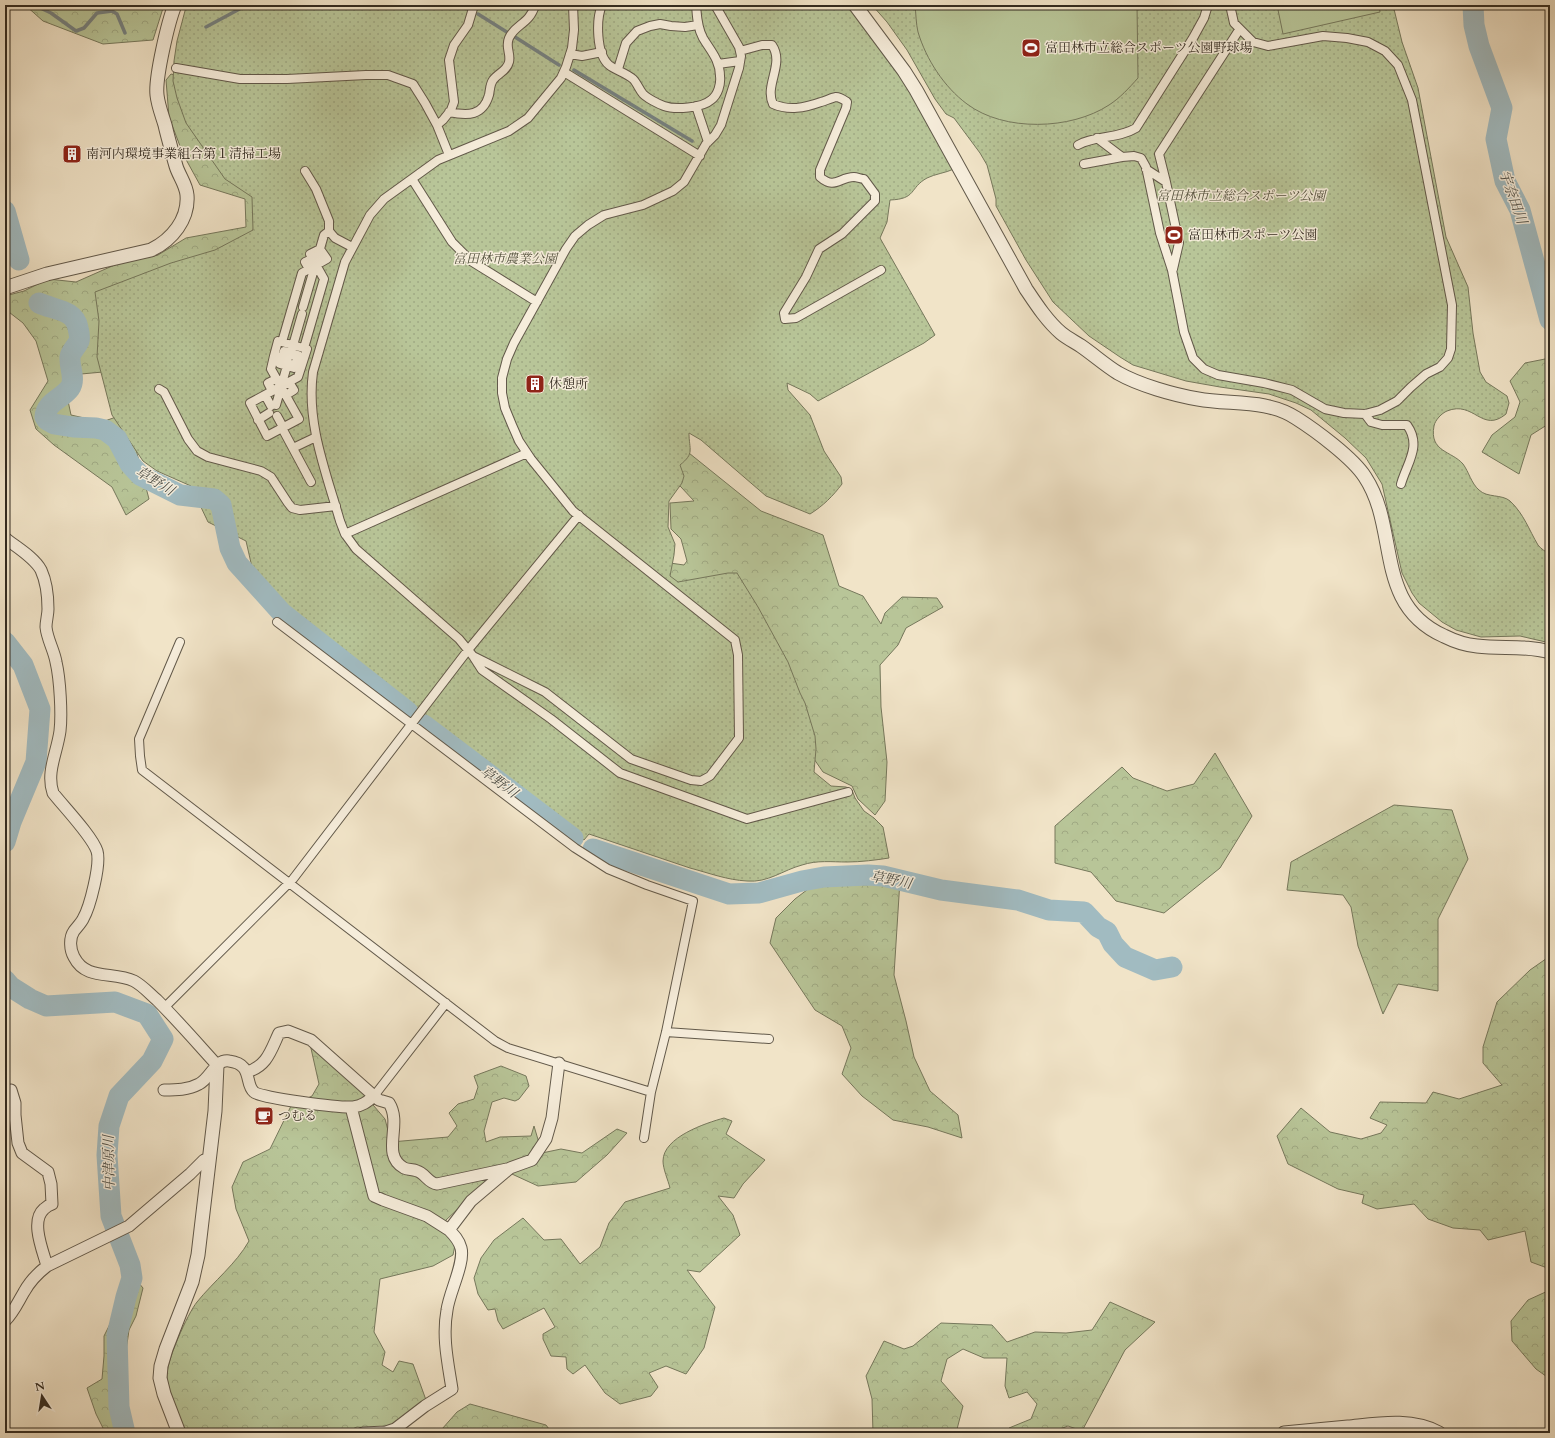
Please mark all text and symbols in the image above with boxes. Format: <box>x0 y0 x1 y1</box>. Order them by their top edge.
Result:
sports icon: 富田林市立総合スポーツ公園野球場 <box>1020 37 1042 59</box>
place label: 富田林市立総合スポーツ公園野球場 <box>1045 39 1252 57</box>
building icon: 南河内環境事業組合第１清掃工場 <box>61 143 83 165</box>
place label: 南河内環境事業組合第１清掃工場 <box>86 145 281 163</box>
water label: 宇奈田川 <box>1494 167 1532 228</box>
park label: 富田林市立総合スポーツ公園 <box>1157 187 1327 205</box>
sports icon: 富田林市スポーツ公園 <box>1163 224 1185 246</box>
place label: 富田林市スポーツ公園 <box>1188 226 1317 244</box>
park label: 富田林市農業公園 <box>453 250 559 268</box>
building icon: 休憩所 <box>524 373 546 395</box>
place label: 休憩所 <box>549 375 588 393</box>
water label: 草野川 <box>132 462 180 501</box>
water label: 草野川 <box>477 762 523 803</box>
water label: 草野川 <box>869 867 915 894</box>
cafe icon: つむる <box>253 1105 275 1127</box>
place label: つむる <box>278 1107 317 1125</box>
water label: 中津原川 <box>99 1133 119 1191</box>
north arrow <box>22 1376 62 1416</box>
text: N <box>34 1378 47 1395</box>

